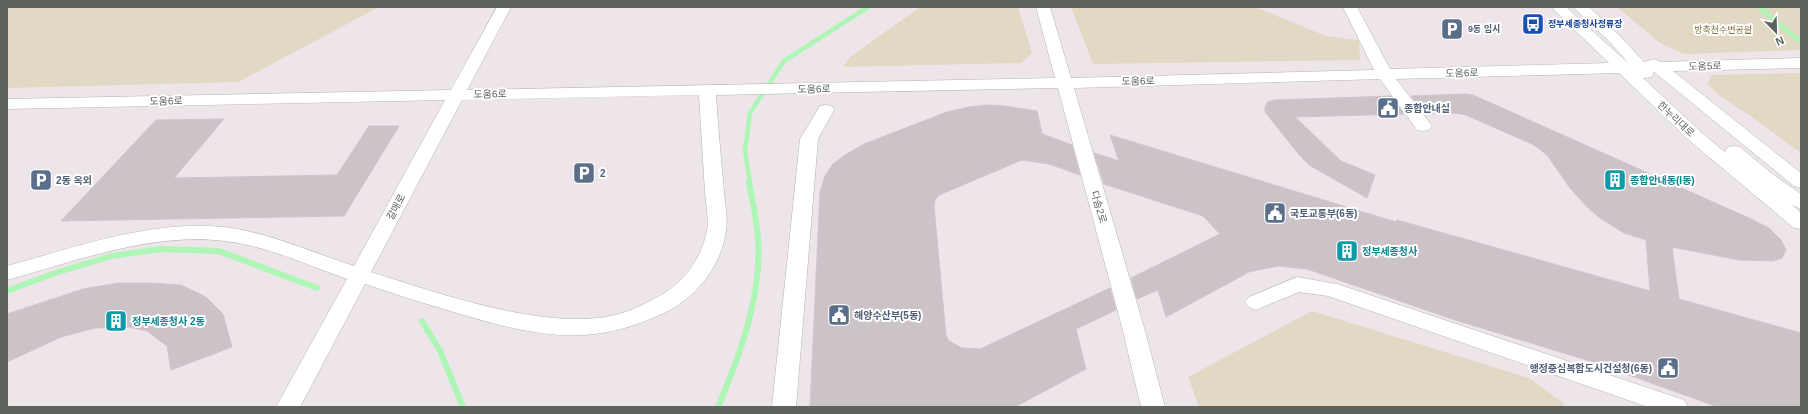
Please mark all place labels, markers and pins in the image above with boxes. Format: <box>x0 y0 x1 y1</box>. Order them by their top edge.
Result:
bus stop icon: 정부세종청사정류장 <box>1520 11 1546 37</box>
parking icon: 9동 임시 <box>1439 16 1465 42</box>
place label: 정부세종청사정류장 <box>1548 19 1623 29</box>
place label: 9동 임시 <box>1468 24 1500 34</box>
public building icon: 종합안내실 <box>1375 95 1401 121</box>
place label: 종합안내실 <box>1404 102 1450 114</box>
parking icon: 2 <box>571 160 597 186</box>
parking icon: 2동 옥외 <box>28 167 54 193</box>
building icon: 종합안내동(I동) <box>1602 167 1628 193</box>
place label: 2 <box>600 168 606 179</box>
place label: 종합안내동(I동) <box>1630 174 1695 186</box>
place label: 2동 옥외 <box>56 175 92 186</box>
public building icon: 국토교통부(6동) <box>1262 200 1288 226</box>
place label: 국토교통부(6동) <box>1290 208 1357 219</box>
building icon: 정부세종청사 <box>1334 238 1360 264</box>
place label: 정부세종청사 <box>1362 246 1418 257</box>
public building icon: 해양수산부(5동) <box>826 302 852 328</box>
building icon: 정부세종청사 2동 <box>103 308 129 334</box>
place label: 해양수산부(5동) <box>854 310 921 321</box>
place label: 정부세종청사 2동 <box>132 316 205 327</box>
public building icon: 행정중심복합도시건설청(6동) <box>1655 355 1681 381</box>
place label: 행정중심복합도시건설청(6동) <box>1529 362 1652 374</box>

